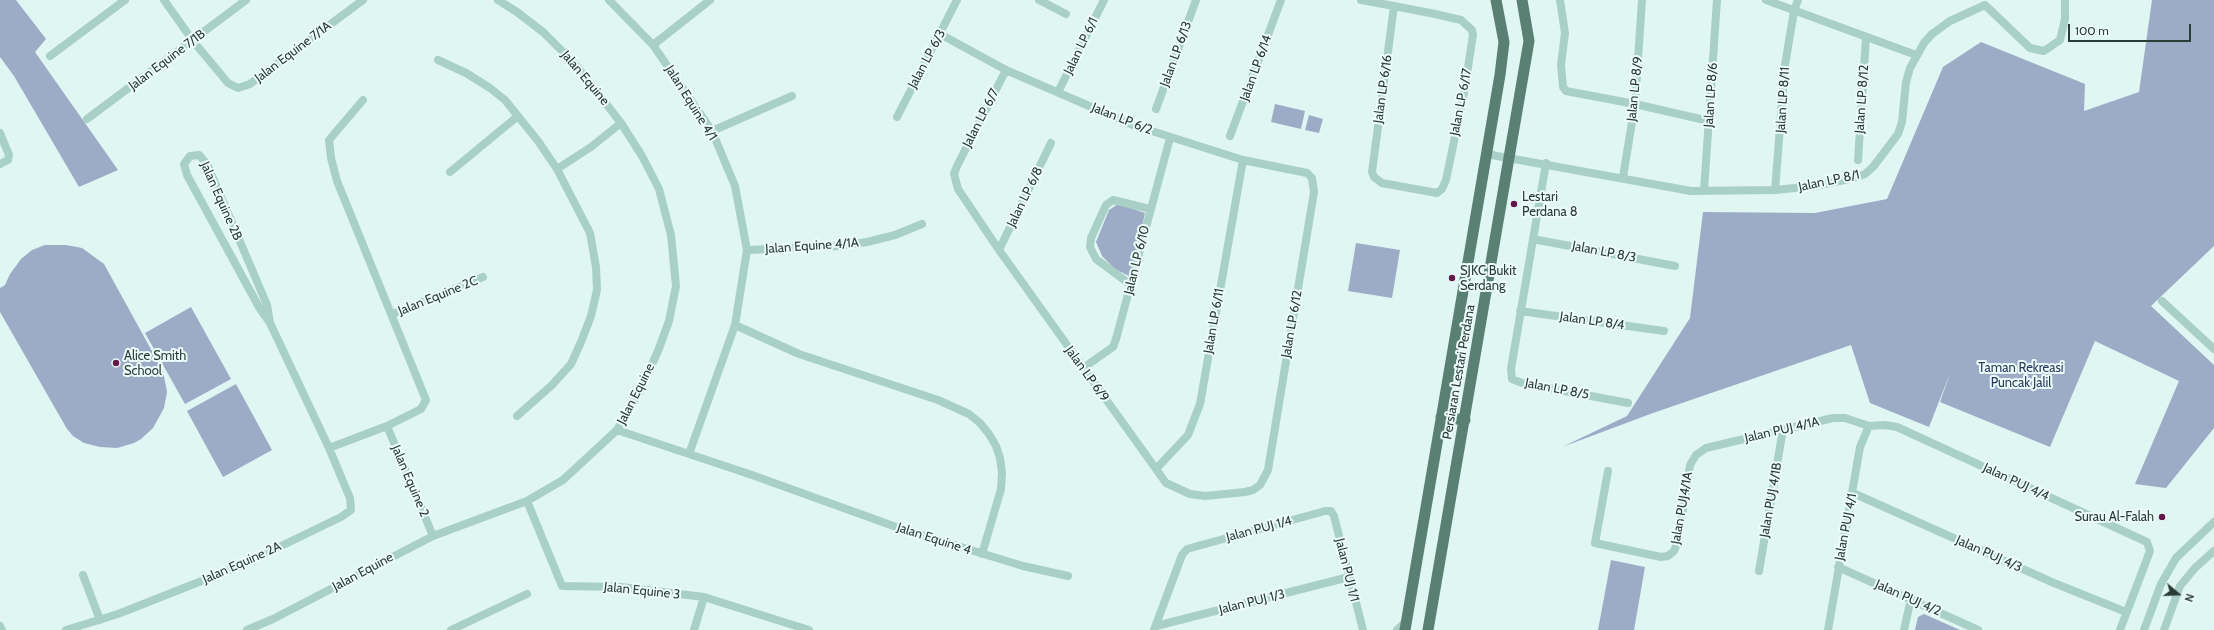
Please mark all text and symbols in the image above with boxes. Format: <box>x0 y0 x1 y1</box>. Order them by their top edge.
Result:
street label: Jalan LP 6/1 <box>1060 15 1102 77</box>
scale bar <box>2070 16 2193 42</box>
street label: Jalan Equine 7/1A <box>252 18 334 86</box>
street label: Jalan LP 6/13 <box>1157 19 1195 89</box>
text: 100 m <box>2075 23 2109 38</box>
street label: Jalan Equine 7/1B <box>126 26 208 94</box>
street label: Jalan LP 6/3 <box>905 27 949 91</box>
street label: Jalan LP 6/14 <box>1237 33 1275 103</box>
street label: Jalan Equine <box>558 47 612 109</box>
street label: Jalan LP 6/16 <box>1370 54 1396 124</box>
street label: Jalan LP 8/9 <box>1624 56 1646 122</box>
street label: Jalan LP 8/6 <box>1701 62 1721 128</box>
street label: Jalan Equine 4/1 <box>662 63 720 143</box>
street label: Jalan LP 8/12 <box>1852 64 1872 134</box>
street label: Jalan LP 8/11 <box>1773 66 1793 134</box>
street label: Jalan LP 6/17 <box>1447 67 1475 137</box>
street label: Jalan LP 6/7 <box>960 86 1002 150</box>
street label: Jalan LP 6/2 <box>1089 100 1155 138</box>
street label: Jalan Equine 2B <box>197 159 245 243</box>
street label: Jalan LP 6/8 <box>1004 164 1046 230</box>
street label: Jalan LP 8/1 <box>1797 167 1861 195</box>
place label: Lestari Perdana 8 <box>1522 189 1578 220</box>
marker: Lestari Perdana 8 <box>1509 199 1519 209</box>
street label: Jalan LP 6/10 <box>1121 224 1153 296</box>
street label: Jalan Equine 4/1A <box>765 235 859 257</box>
street label: Jalan LP 8/3 <box>1571 238 1637 266</box>
place label: SJKC Bukit Serdang <box>1460 263 1516 294</box>
street label: Jalan Equine 2C <box>396 273 480 319</box>
marker: SJKC Bukit Serdang <box>1447 273 1457 283</box>
street label: Jalan LP 6/11 <box>1201 287 1227 355</box>
street label: Jalan LP 6/12 <box>1278 289 1306 359</box>
street label: Persiaran Lestari Perdana <box>1439 303 1479 441</box>
street label: Jalan LP 8/4 <box>1559 309 1625 333</box>
street label: Jalan LP 6/9 <box>1062 343 1112 405</box>
place label: Alice Smith School <box>124 348 186 379</box>
marker: Alice Smith School <box>111 358 121 368</box>
park label: Taman Rekreasi Puncak Jalil <box>1978 360 2064 391</box>
street label: Jalan Equine <box>614 361 658 427</box>
street label: Jalan LP 8/5 <box>1524 375 1590 403</box>
street label: Jalan PUJ 4/1A <box>1743 414 1821 446</box>
street label: Jalan Equine 2 <box>388 443 432 519</box>
street label: Jalan PUJ 4/4 <box>1981 460 2051 504</box>
street label: Jalan PUJ 4/1B <box>1757 461 1785 539</box>
street label: Jalan PUJ4/1A <box>1668 471 1696 545</box>
street label: Jalan PUJ 4/1 <box>1832 492 1860 562</box>
place label: Surau Al-Falah <box>2075 509 2154 525</box>
marker: Surau Al-Falah <box>2157 512 2167 522</box>
street label: Jalan PUJ 1/4 <box>1224 513 1294 545</box>
street label: Jalan Equine 4 <box>895 520 973 558</box>
street label: Jalan PUJ 4/3 <box>1954 532 2024 576</box>
street label: Jalan PUJ 1/1 <box>1332 537 1362 603</box>
street label: Jalan Equine 2A <box>200 539 284 587</box>
street label: Jalan Equine <box>330 549 396 595</box>
north arrow <box>2158 574 2198 614</box>
street label: Jalan PUJ 4/2 <box>1873 577 1943 619</box>
street label: Jalan Equine 3 <box>603 579 681 603</box>
street label: Jalan PUJ 1/3 <box>1217 586 1287 618</box>
text: N <box>2181 592 2197 604</box>

